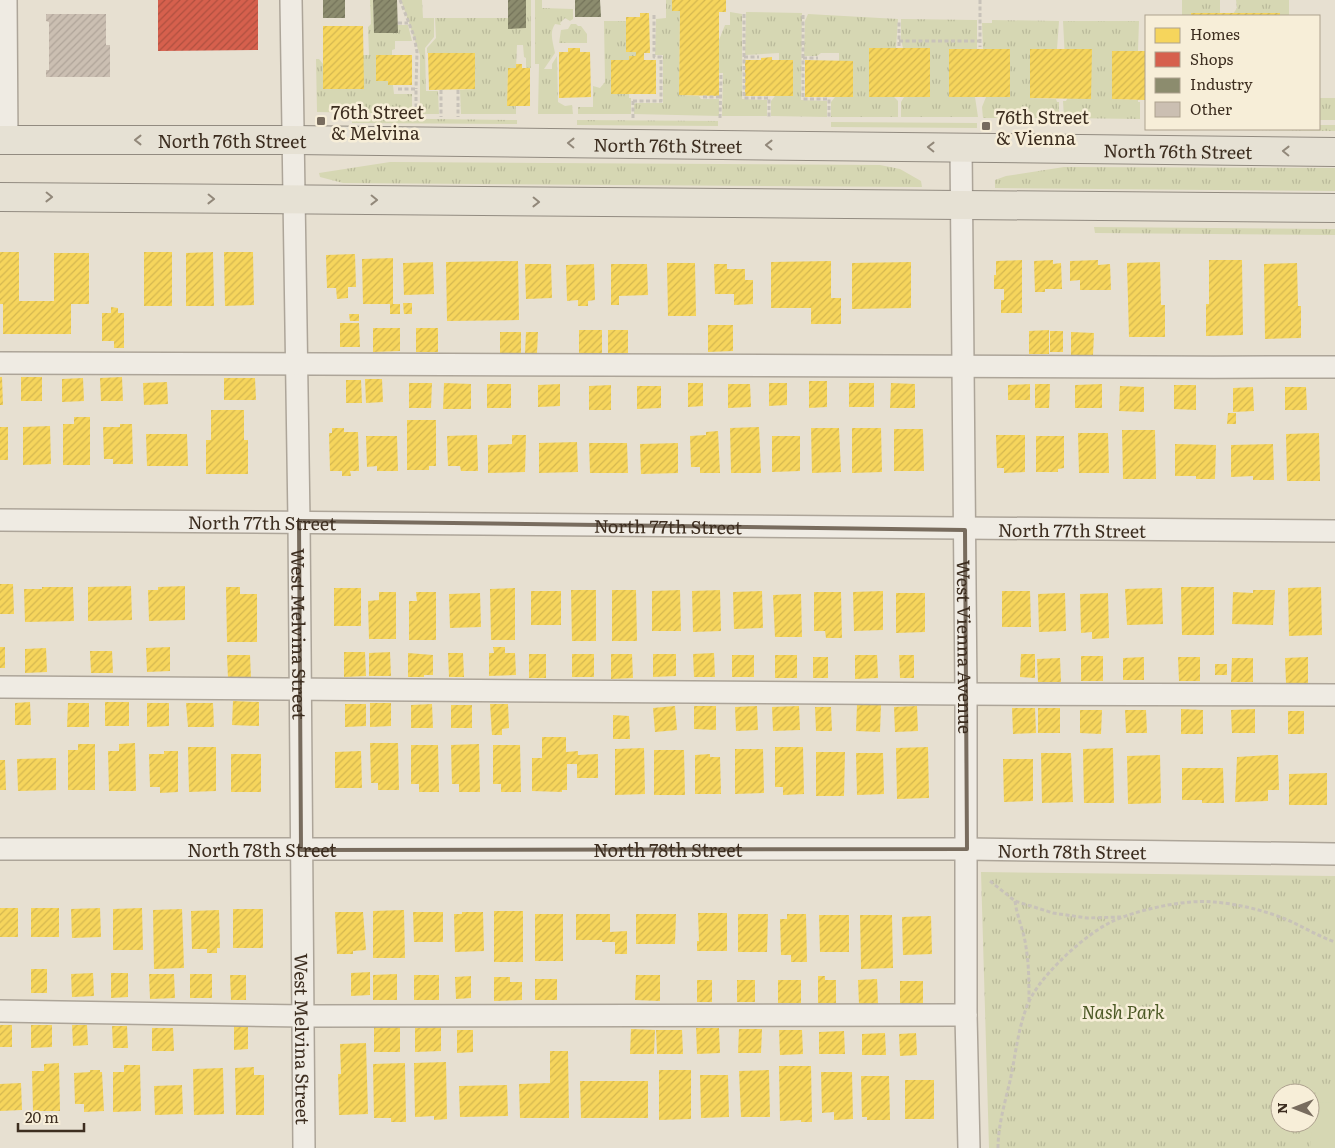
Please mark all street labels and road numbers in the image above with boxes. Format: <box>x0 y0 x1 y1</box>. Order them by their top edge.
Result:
street label: North 76th Street <box>157 126 307 154</box>
street label: North 76th Street <box>593 130 743 159</box>
street label: North 76th Street <box>1103 136 1253 165</box>
street label: North 77th Street <box>188 508 337 536</box>
street label: North 77th Street <box>594 511 743 540</box>
street label: North 77th Street <box>998 515 1147 543</box>
street label: West Melvina Street <box>286 548 314 721</box>
street label: West Vienna Avenue <box>951 560 980 734</box>
street label: North 78th Street <box>187 836 337 863</box>
street label: North 78th Street <box>593 836 743 863</box>
street label: North 78th Street <box>997 836 1148 865</box>
street label: West Melvina Street <box>289 953 317 1126</box>

